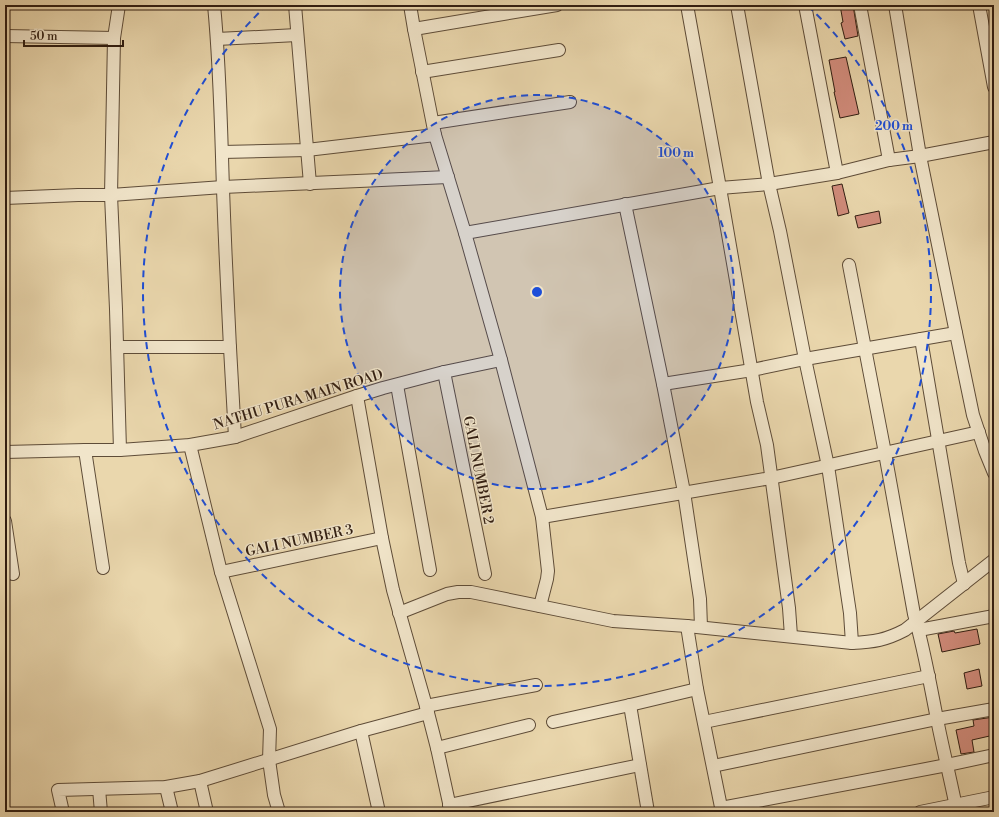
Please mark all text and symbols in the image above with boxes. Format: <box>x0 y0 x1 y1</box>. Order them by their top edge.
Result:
scale bar <box>24 22 123 48</box>
text: 50 m <box>30 29 58 44</box>
text: 200 m <box>875 119 913 134</box>
text: 100 m <box>658 146 694 161</box>
centre of rings <box>530 285 544 299</box>
street label: NATHU PURA MAIN ROAD <box>211 366 385 434</box>
street label: GALI NUMBER 2 <box>459 414 497 526</box>
street label: GALI NUMBER 3 <box>244 521 355 561</box>

